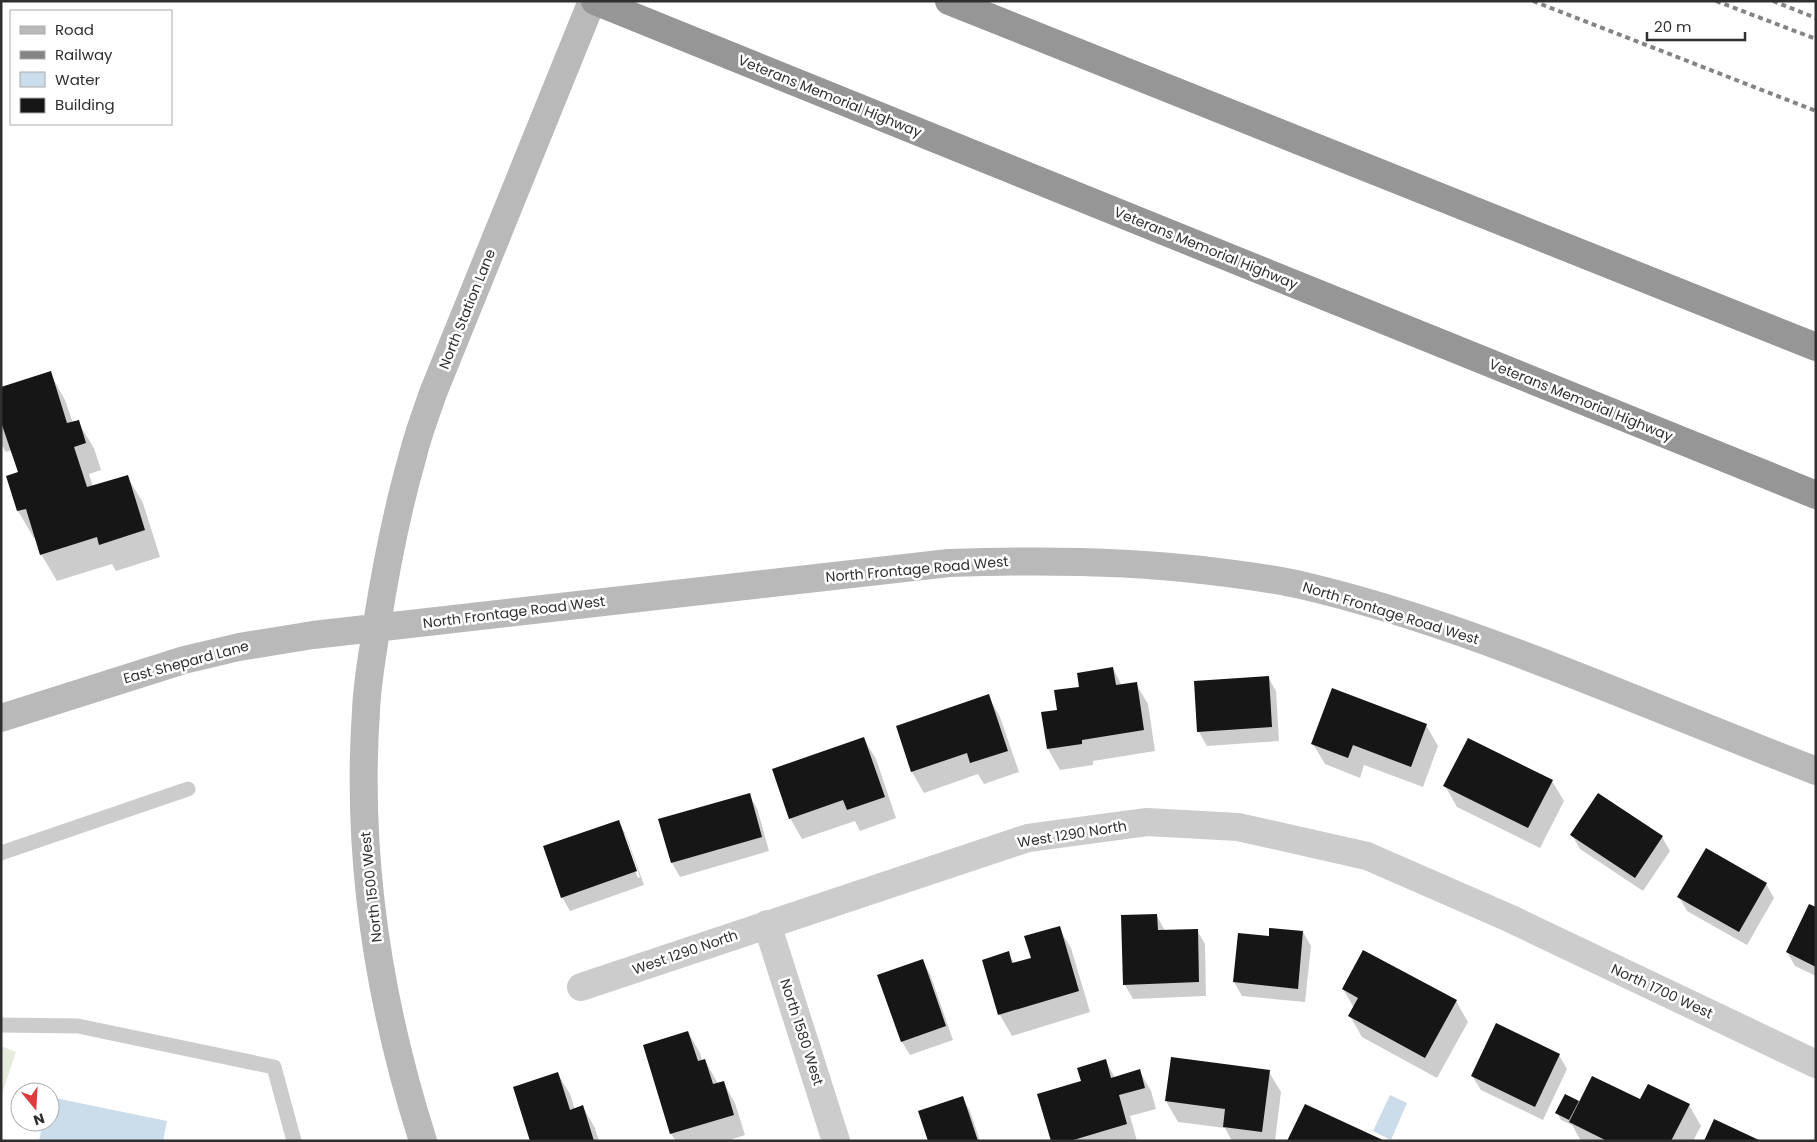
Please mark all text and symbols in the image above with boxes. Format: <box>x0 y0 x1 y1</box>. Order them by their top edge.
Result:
legend <box>10 10 172 125</box>
scale bar <box>1647 10 1744 42</box>
text: 20 m <box>1654 16 1692 37</box>
text: Road <box>55 19 94 40</box>
text: Railway <box>55 44 113 65</box>
street label: Veterans Memorial Highway <box>735 50 925 142</box>
text: Water <box>55 69 101 90</box>
text: Building <box>55 94 115 115</box>
street label: Veterans Memorial Highway <box>1111 202 1301 294</box>
street label: North Station Lane <box>434 246 500 372</box>
street label: Veterans Memorial Highway <box>1486 354 1676 446</box>
street label: North Frontage Road West <box>825 551 1009 587</box>
street label: North Frontage Road West <box>1300 577 1482 649</box>
street label: North Frontage Road West <box>422 591 606 633</box>
street label: East Shepard Lane <box>121 636 251 688</box>
street label: West 1290 North <box>1016 815 1128 853</box>
street label: North 1500 West <box>355 831 387 943</box>
street label: West 1290 North <box>630 925 740 979</box>
street label: North 1700 West <box>1608 959 1716 1023</box>
street label: North 1580 West <box>775 976 829 1088</box>
north arrow <box>10 1082 60 1132</box>
text: N <box>31 1108 47 1131</box>

